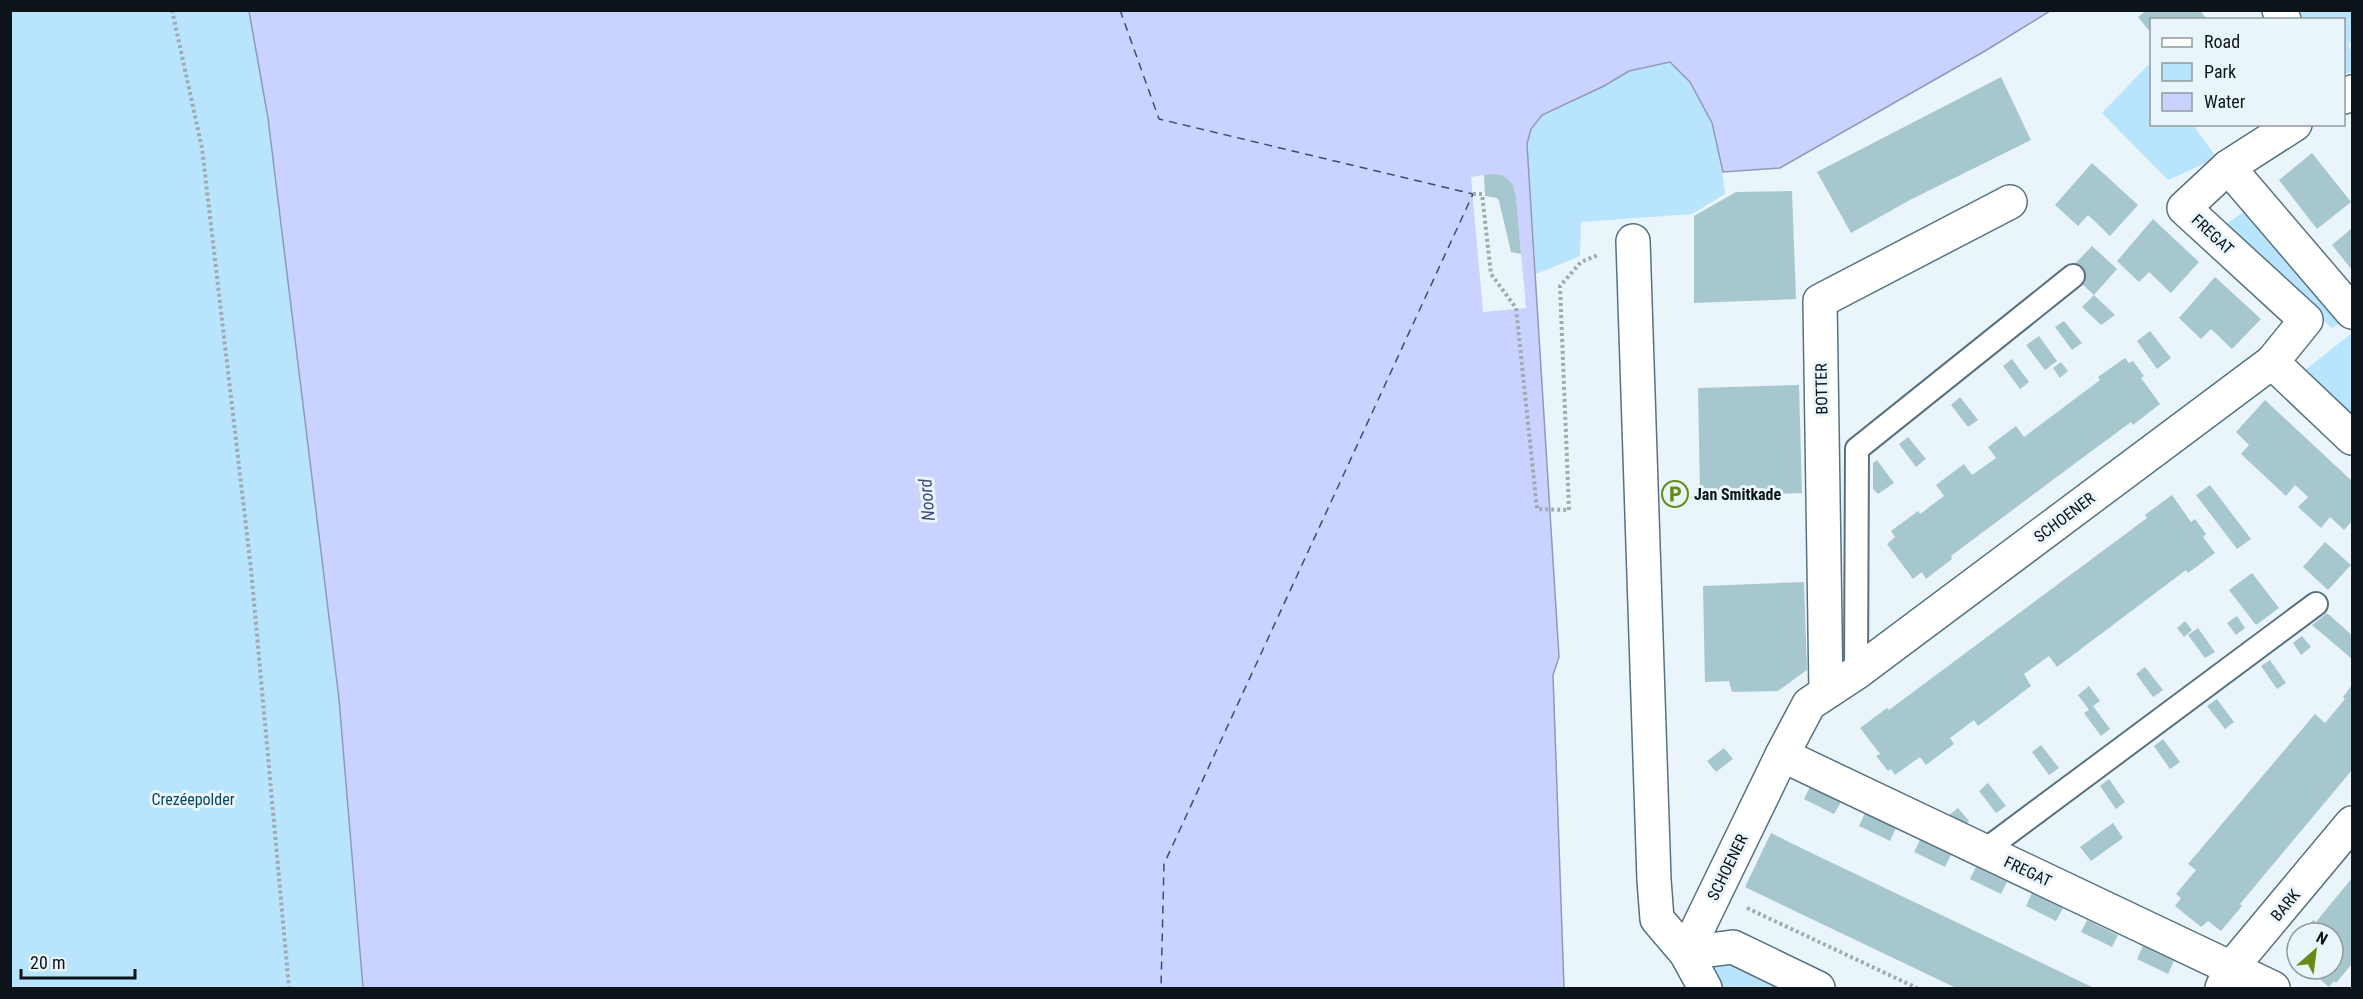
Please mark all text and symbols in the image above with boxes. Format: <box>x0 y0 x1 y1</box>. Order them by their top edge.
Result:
legend <box>2150 18 2345 126</box>
text: Road <box>2204 31 2240 52</box>
text: Park <box>2204 61 2236 82</box>
text: Water <box>2204 91 2246 112</box>
street label: FREGAT <box>2188 210 2237 258</box>
street label: BOTTER <box>1812 363 1831 415</box>
water label: Noord <box>914 478 939 522</box>
parking icon: Jan Smitkade <box>1660 479 1690 509</box>
place label: Jan Smitkade <box>1694 485 1782 504</box>
street label: SCHOENER <box>2030 488 2099 546</box>
park label: Crezéepolder <box>151 790 235 809</box>
street label: SCHOENER <box>1703 831 1752 903</box>
street label: FREGAT <box>2001 852 2055 891</box>
street label: BARK <box>2267 886 2304 925</box>
north arrow <box>2285 921 2345 981</box>
text: N <box>2313 928 2331 949</box>
scale bar <box>21 942 135 980</box>
text: 20 m <box>30 952 65 973</box>

